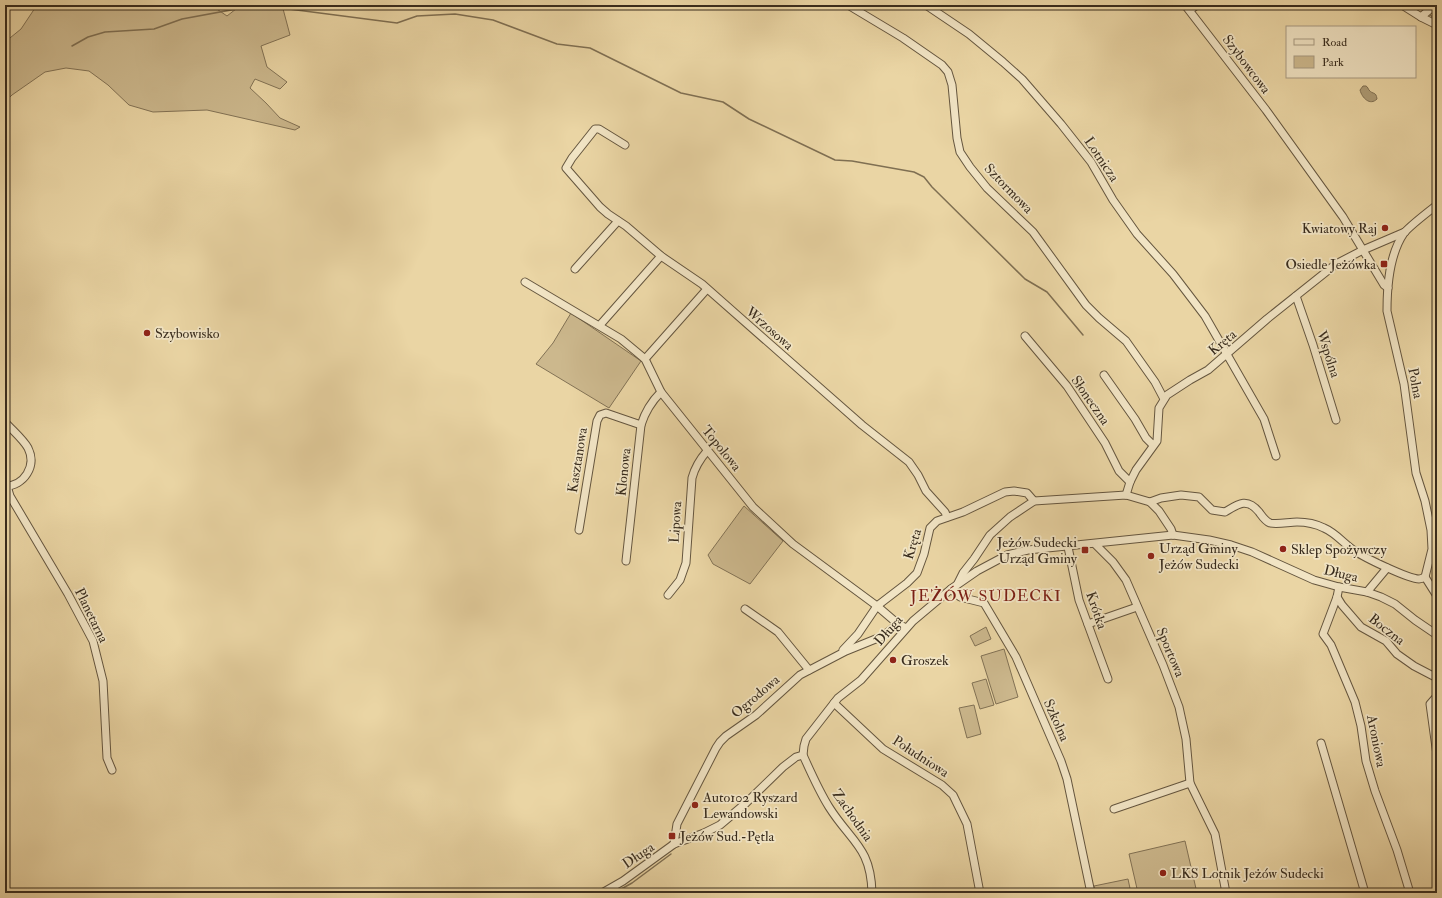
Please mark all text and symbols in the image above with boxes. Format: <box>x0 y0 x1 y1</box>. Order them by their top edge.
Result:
legend <box>1286 26 1416 78</box>
street label: Szybowcowa <box>1218 31 1274 98</box>
text: Road <box>1322 35 1347 50</box>
text: Park <box>1322 55 1344 70</box>
street label: Lotnicza <box>1080 134 1123 185</box>
street label: Sztormowa <box>981 160 1037 217</box>
place label: Kwiatowy Raj <box>1302 220 1377 238</box>
marker: Kwiatowy Raj <box>1380 223 1390 233</box>
place label: Osiedle Jeżówka <box>1285 256 1376 273</box>
marker: Osiedle Jeżówka <box>1379 259 1389 269</box>
street label: Wrzosowa <box>742 302 797 354</box>
place label: Szybowisko <box>155 325 220 343</box>
street label: Kręta <box>1205 326 1240 359</box>
marker: Szybowisko <box>142 328 152 338</box>
street label: Wspólna <box>1312 328 1344 380</box>
street label: Polna <box>1404 366 1427 400</box>
street label: Słoneczna <box>1067 372 1114 429</box>
street label: Topolowa <box>697 422 745 475</box>
street label: Kasztanowa <box>564 426 591 494</box>
street label: Klonowa <box>613 447 634 497</box>
street label: Lipowa <box>666 500 686 544</box>
street label: Kręta <box>900 527 925 562</box>
place label: Jeżów Sudecki Urząd Gminy <box>996 534 1078 568</box>
place label: Urząd Gminy Jeżów Sudecki <box>1158 540 1239 573</box>
place label: Sklep Spożywczy <box>1291 541 1387 559</box>
marker: Sklep Spożywczy <box>1278 544 1288 554</box>
marker: Jeżów Sudecki Urząd Gminy <box>1080 545 1090 555</box>
marker: Urząd Gminy Jeżów Sudecki <box>1146 551 1156 561</box>
street label: Długa <box>1322 561 1360 586</box>
street label: Planetarna <box>71 585 112 646</box>
district label: JEŻÓW SUDECKI <box>909 585 1062 607</box>
street label: Krótka <box>1082 589 1111 631</box>
street label: Boczna <box>1365 610 1408 649</box>
street label: Długa <box>871 611 906 649</box>
street label: Sportowa <box>1152 625 1189 680</box>
place label: Groszek <box>901 652 949 669</box>
marker: Groszek <box>888 655 898 665</box>
street label: Ogrodowa <box>728 671 783 722</box>
street label: Szkolna <box>1040 697 1073 744</box>
street label: Aroniowa <box>1363 713 1390 769</box>
street label: Południowa <box>889 732 952 781</box>
street label: Zachodnia <box>829 786 877 845</box>
place label: Auto102 Ryszard Lewandowski <box>702 789 798 822</box>
marker: Auto102 Ryszard Lewandowski <box>690 800 700 810</box>
place label: Jeżów Sud.-Pętla <box>679 828 775 845</box>
marker: Jeżów Sud.-Pętla <box>667 831 677 841</box>
street label: Długa <box>619 838 658 872</box>
place label: LKS Lotnik Jeżów Sudecki <box>1171 865 1324 882</box>
marker: LKS Lotnik Jeżów Sudecki <box>1158 868 1168 878</box>

